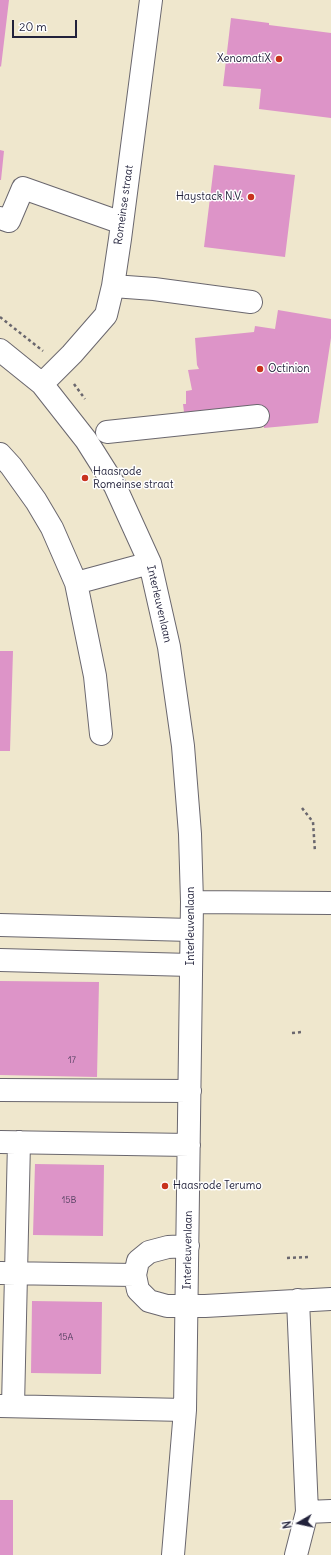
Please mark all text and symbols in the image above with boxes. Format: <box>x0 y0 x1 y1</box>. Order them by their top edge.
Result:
scale bar <box>14 12 79 38</box>
text: 20 m <box>19 19 47 34</box>
place label: XenomatiX <box>217 52 271 66</box>
marker: XenomatiX <box>274 54 284 64</box>
street label: Romeinse straat <box>112 164 136 246</box>
place label: Haystack N.V. <box>176 190 243 204</box>
marker: Haystack N.V. <box>246 192 256 202</box>
place label: Octinion <box>268 362 310 376</box>
marker: Octinion <box>255 364 265 374</box>
place label: Haasrode Romeinse straat <box>93 465 173 491</box>
marker: Haasrode Romeinse straat <box>80 473 90 483</box>
street label: Interleuvenlaan <box>144 564 174 644</box>
street label: Interleuvenlaan <box>184 887 198 965</box>
house number: 17 <box>68 1055 76 1065</box>
place label: Haasrode Terumo <box>173 1179 262 1193</box>
marker: Haasrode Terumo <box>160 1181 170 1191</box>
house number: 15B <box>62 1195 76 1205</box>
street label: Interleuvenlaan <box>181 1210 195 1290</box>
house number: 15A <box>59 1332 73 1342</box>
north arrow <box>279 1503 319 1543</box>
text: N <box>280 1520 295 1530</box>

